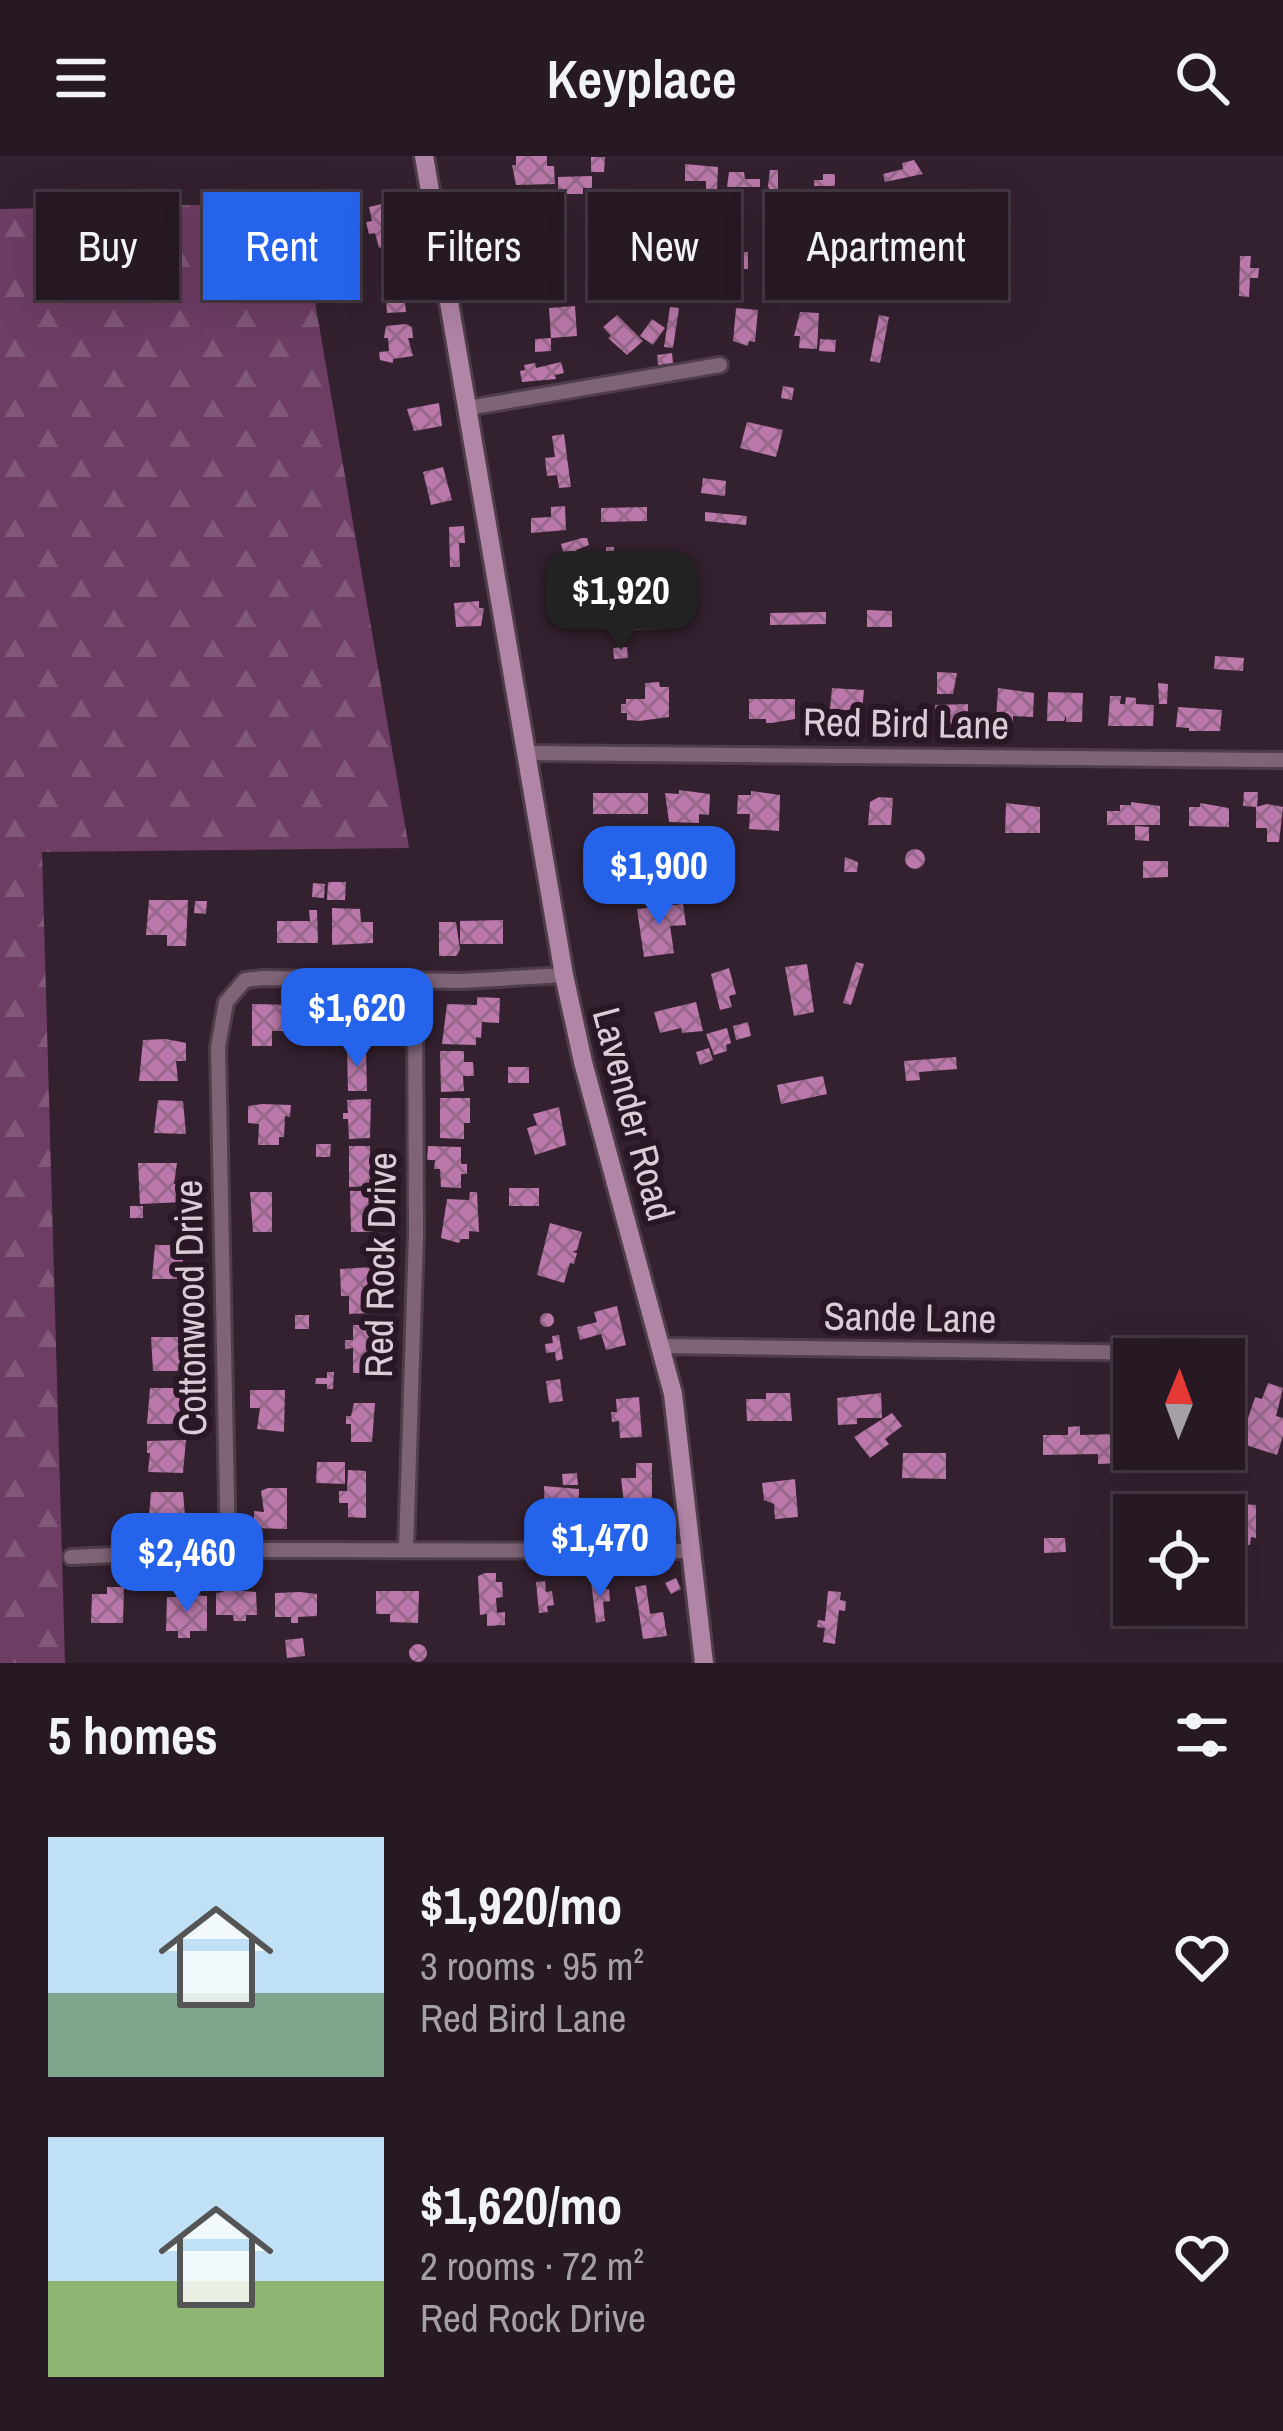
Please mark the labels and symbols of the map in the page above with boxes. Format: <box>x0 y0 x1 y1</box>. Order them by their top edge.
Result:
pin: $1,920 <box>523 551 719 653</box>
street label: Red Bird Lane <box>802 695 1010 751</box>
pin: $1,900 <box>561 826 757 928</box>
pin: $1,620 <box>259 968 455 1070</box>
street label: Lavender Road <box>581 1002 687 1226</box>
street label: Red Rock Drive <box>352 1152 408 1378</box>
street label: Cottonwood Drive <box>162 1180 218 1436</box>
street label: Sande Lane <box>823 1289 997 1345</box>
north arrow <box>1113 1338 1245 1470</box>
pin: $1,470 <box>502 1498 698 1600</box>
pin: $2,460 <box>89 1513 285 1615</box>

